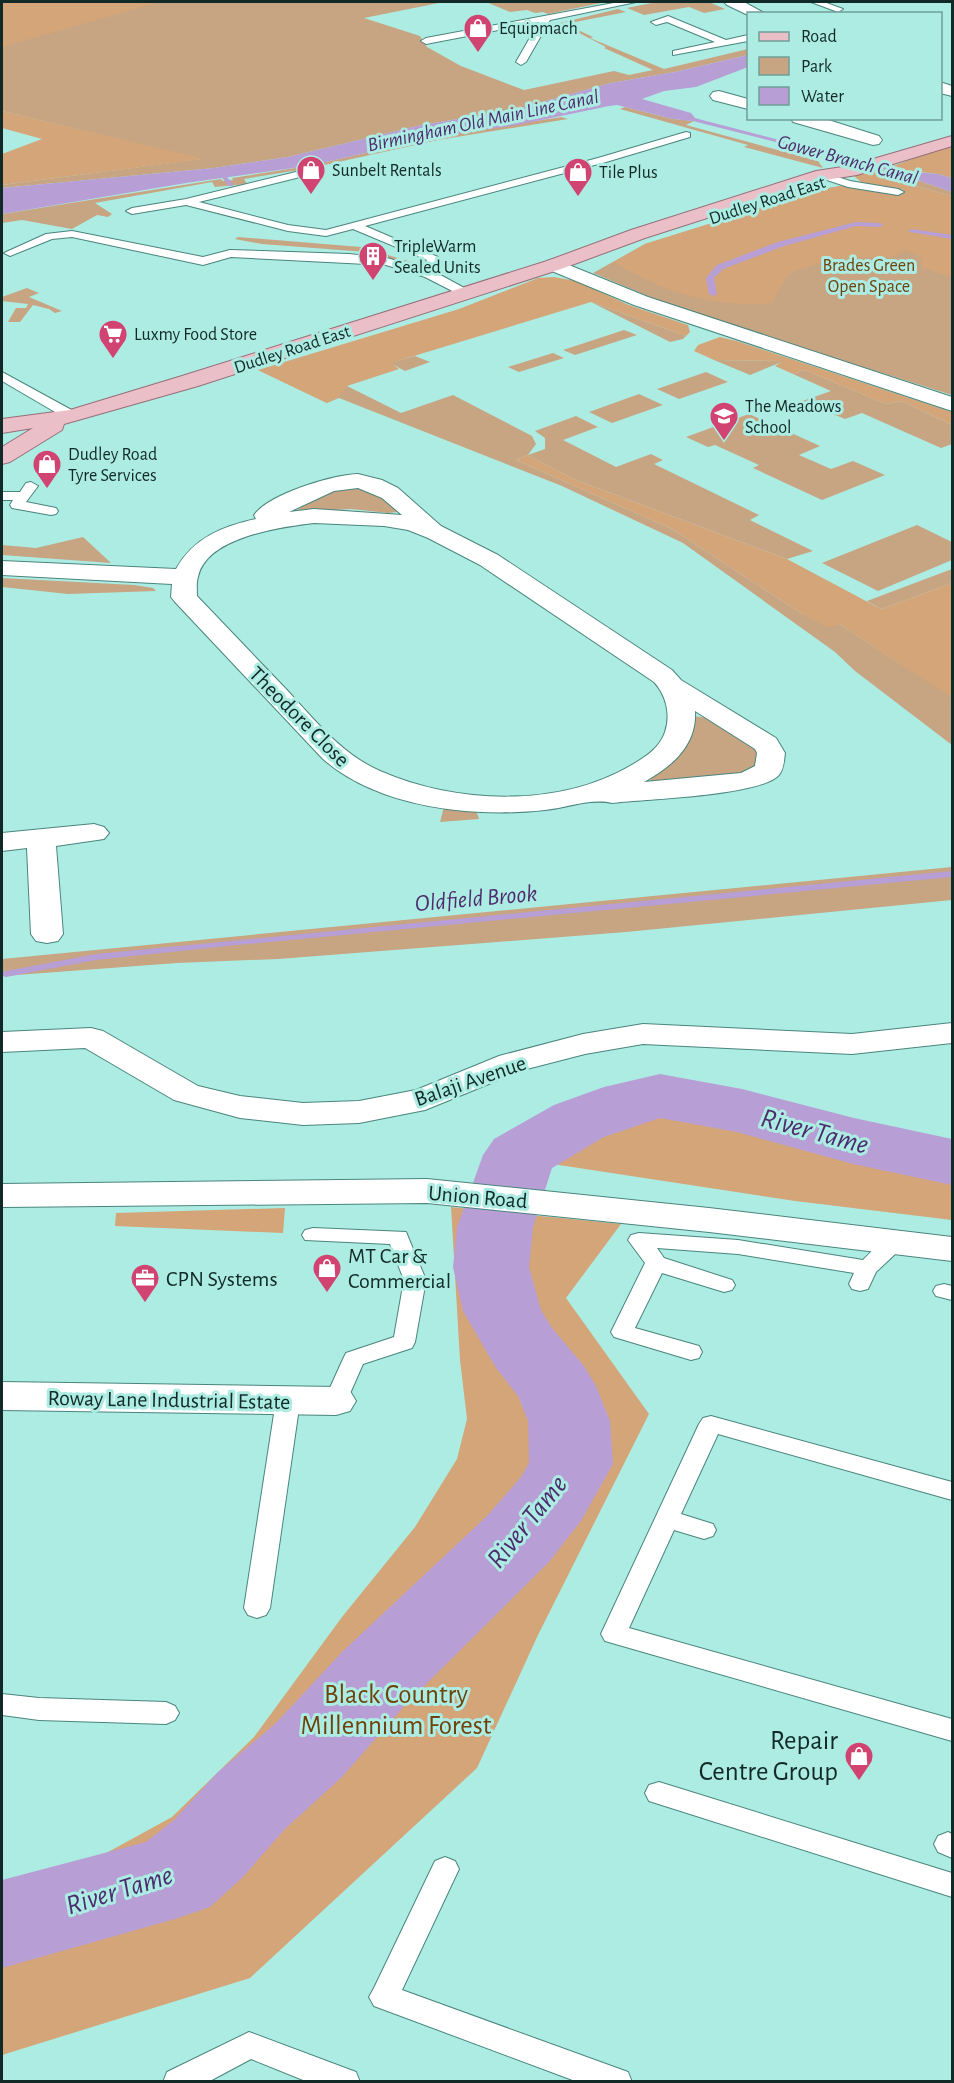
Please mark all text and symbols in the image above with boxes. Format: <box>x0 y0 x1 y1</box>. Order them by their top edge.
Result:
shop icon: Equipmach <box>462 12 494 54</box>
legend <box>747 12 942 120</box>
place label: Equipmach <box>499 20 578 38</box>
text: Road <box>801 28 837 46</box>
text: Park <box>801 58 833 76</box>
water label: Birmingham Old Main Line Canal <box>366 87 601 155</box>
text: Water <box>801 88 844 106</box>
water label: Gower Branch Canal <box>775 132 920 188</box>
shop icon: Sunbelt Rentals <box>295 154 327 196</box>
shop icon: Tile Plus <box>562 156 594 198</box>
place label: Sunbelt Rentals <box>332 162 442 180</box>
place label: Tile Plus <box>599 164 658 182</box>
street label: Dudley Road East <box>707 174 828 228</box>
place label: TripleWarm Sealed Units <box>394 238 481 277</box>
building icon: TripleWarm Sealed Units <box>357 240 389 282</box>
park label: Brades Green Open Space <box>823 257 915 296</box>
supermarket icon: Luxmy Food Store <box>97 318 129 360</box>
street label: Dudley Road East <box>232 323 353 377</box>
place label: Luxmy Food Store <box>134 326 257 344</box>
place label: The Meadows School <box>745 398 841 437</box>
school or university icon: The Meadows School <box>708 400 740 442</box>
place label: Dudley Road Tyre Services <box>68 446 157 485</box>
shop icon: Dudley Road Tyre Services <box>31 448 63 490</box>
street label: Theodore Close <box>245 662 354 771</box>
water label: Oldfield Brook <box>414 882 538 916</box>
street label: Balaji Avenue <box>412 1052 529 1110</box>
water label: River Tame <box>758 1104 871 1160</box>
street label: Union Road <box>427 1182 528 1212</box>
place label: MT Car & Commercial <box>348 1245 451 1292</box>
shop icon: MT Car & Commercial <box>311 1252 343 1294</box>
office icon: CPN Systems <box>129 1262 161 1304</box>
place label: CPN Systems <box>166 1268 278 1290</box>
street label: Roway Lane Industrial Estate <box>47 1387 291 1413</box>
water label: River Tame <box>482 1471 573 1574</box>
park label: Black Country Millennium Forest <box>301 1681 492 1739</box>
place label: Repair Centre Group <box>699 1727 838 1785</box>
shop icon: Repair Centre Group <box>843 1740 875 1782</box>
water label: River Tame <box>63 1861 176 1920</box>

